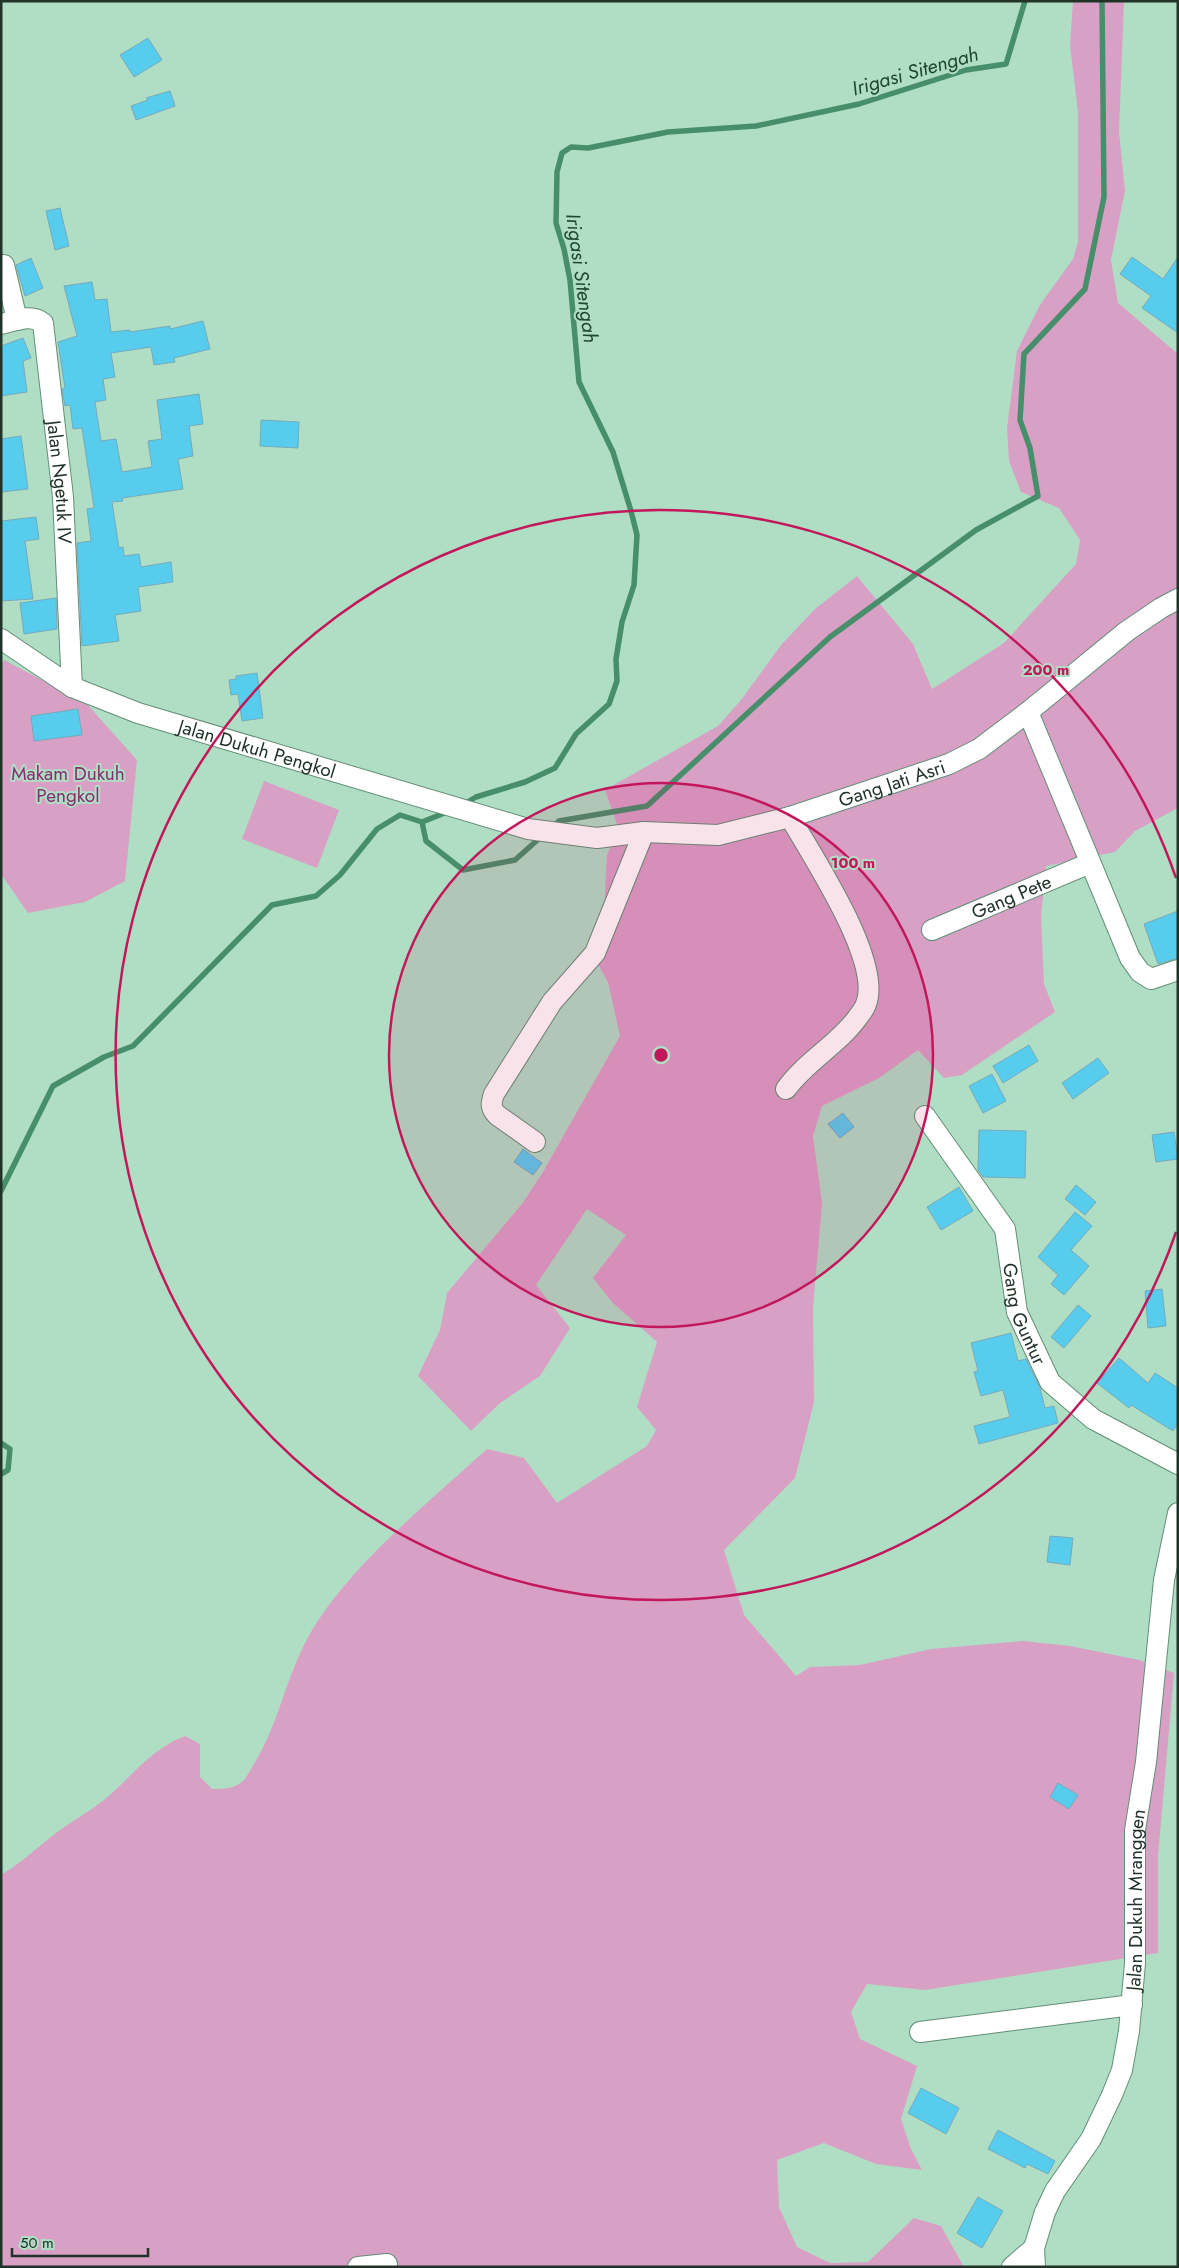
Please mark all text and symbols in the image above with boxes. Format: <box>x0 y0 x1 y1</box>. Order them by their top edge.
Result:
water label: Irigasi Sitengah <box>849 40 982 103</box>
water label: Irigasi Sitengah <box>558 212 605 345</box>
street label: Jalan Ngetuk IV <box>40 416 78 545</box>
text: 200 m <box>1023 659 1069 681</box>
street label: Jalan Dukuh Pengkol <box>172 712 339 785</box>
street label: Gang Jati Asri <box>835 753 949 814</box>
park label: Makam Dukuh Pengkol <box>11 760 125 809</box>
text: 100 m <box>831 852 875 874</box>
street label: Gang Pete <box>967 868 1056 926</box>
centre of rings <box>652 1046 670 1064</box>
street label: Gang Guntur <box>996 1261 1053 1370</box>
street label: Jalan Dukuh Mranggen <box>1119 1807 1152 1995</box>
scale bar <box>12 2226 149 2258</box>
text: 50 m <box>20 2232 54 2254</box>

